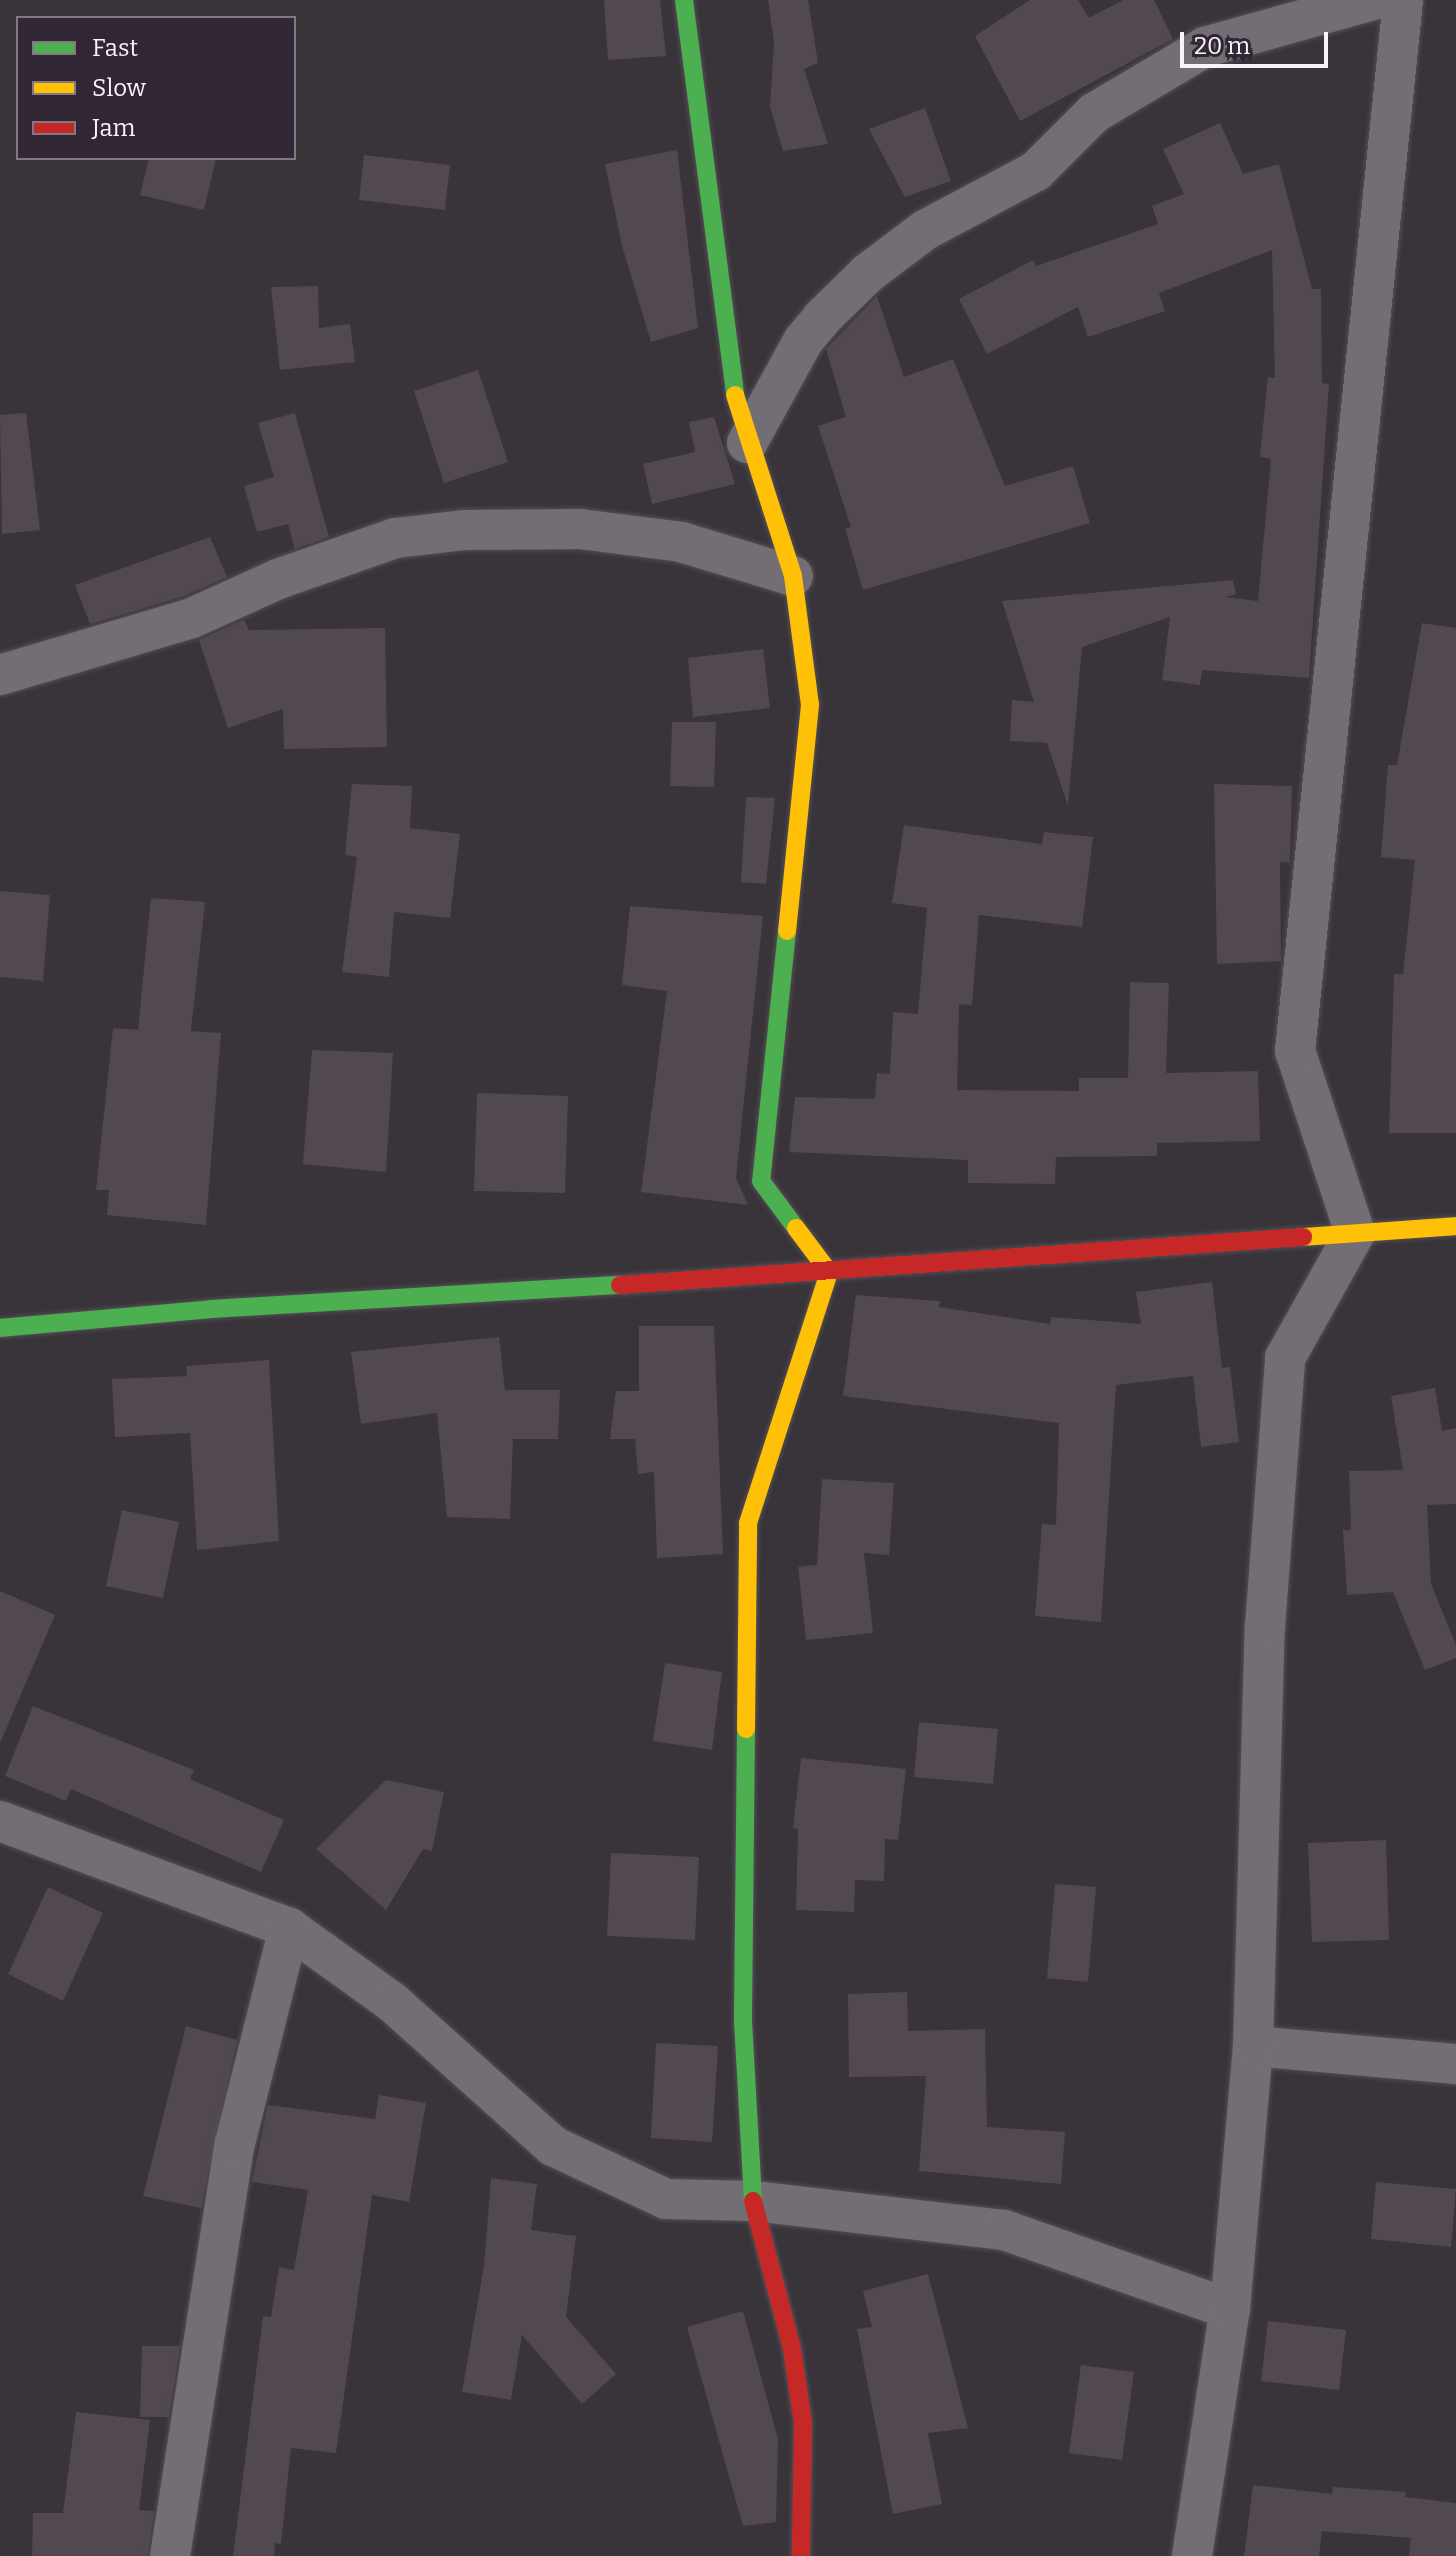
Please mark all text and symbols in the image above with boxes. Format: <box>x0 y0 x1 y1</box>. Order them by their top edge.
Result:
legend <box>16 16 296 160</box>
scale bar <box>1184 16 1332 66</box>
text: 20 m <box>1194 32 1250 60</box>
text: Fast <box>92 34 138 62</box>
text: Slow <box>92 74 146 102</box>
text: Jam <box>92 114 135 142</box>

